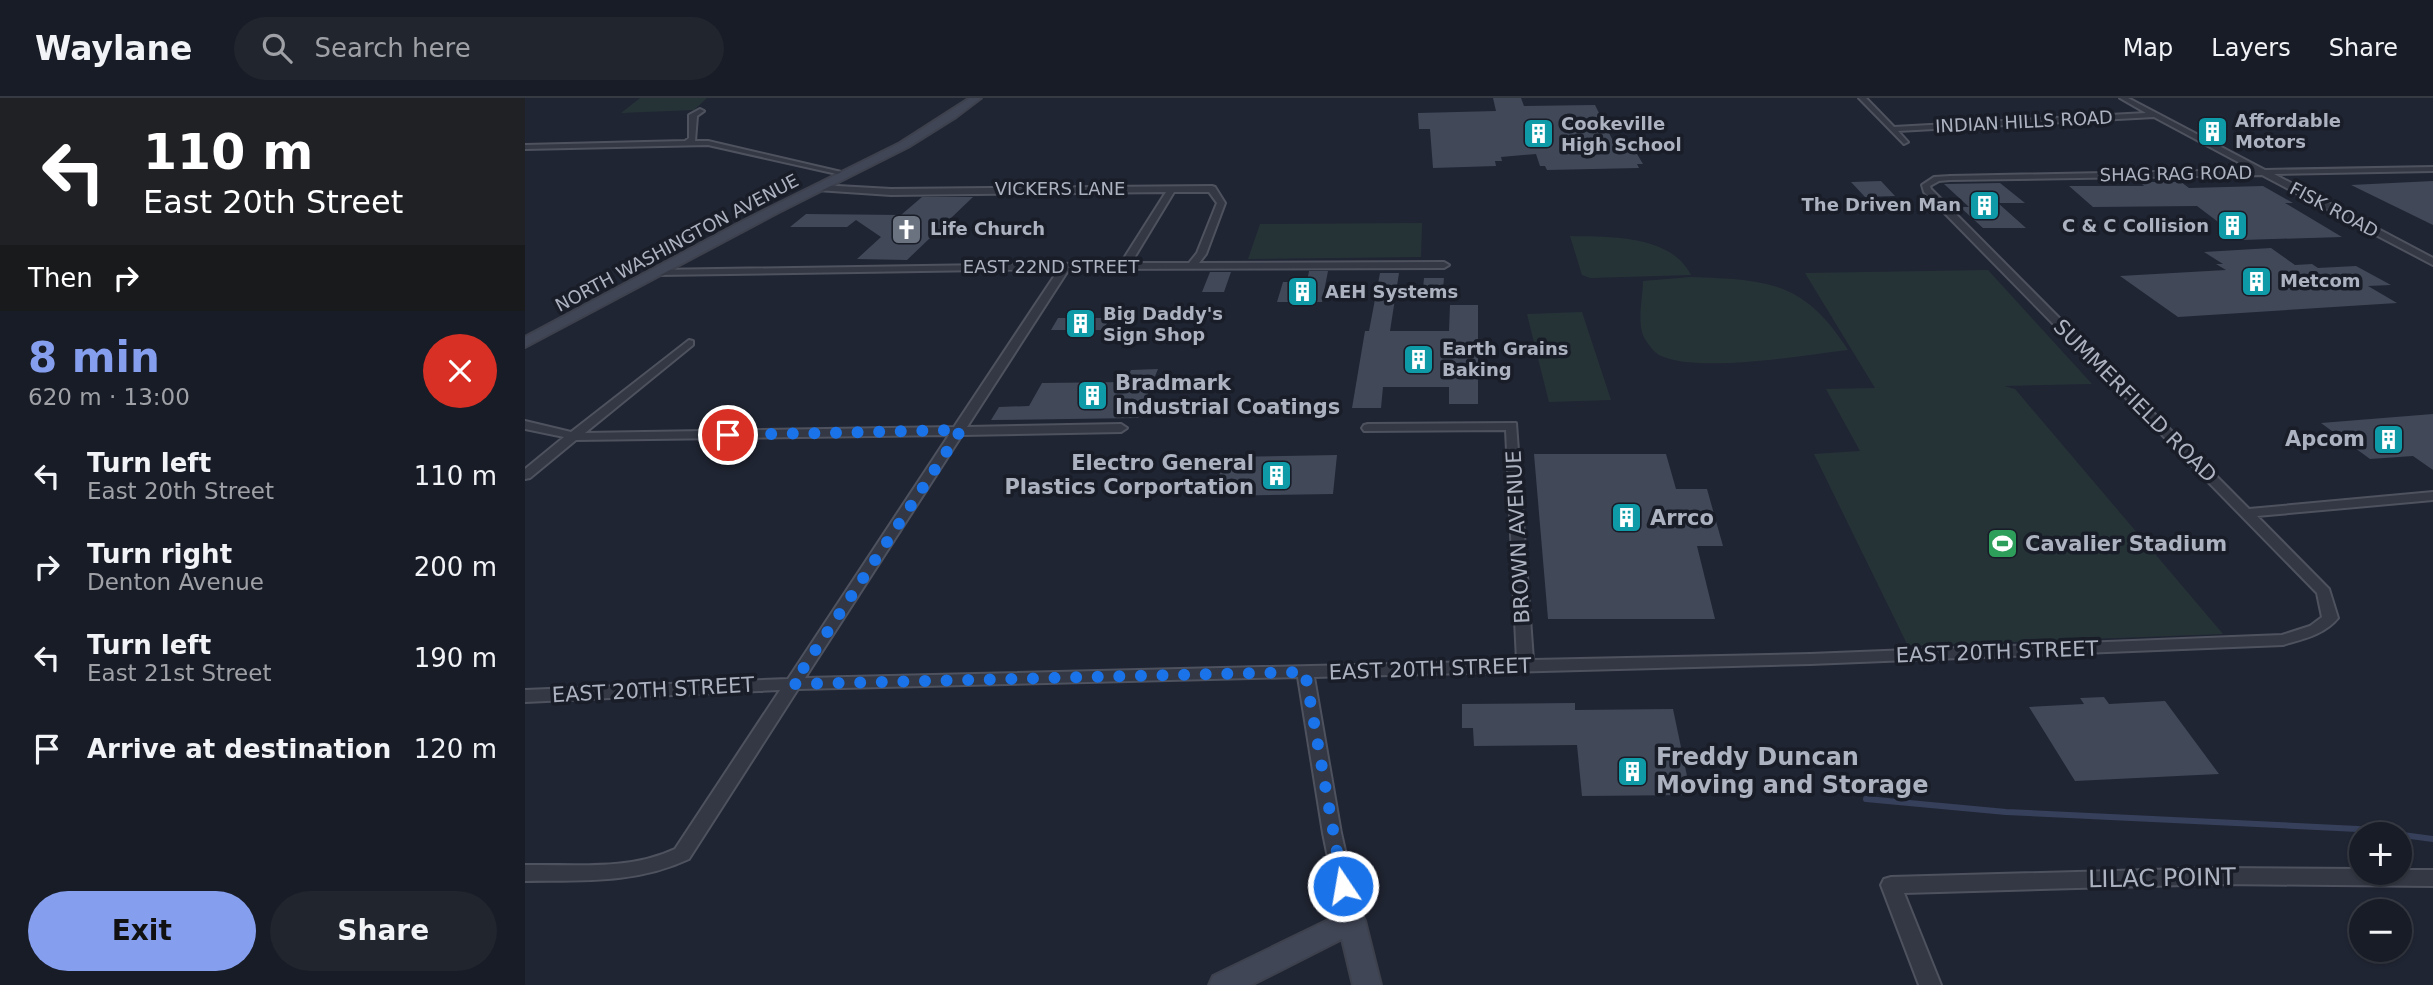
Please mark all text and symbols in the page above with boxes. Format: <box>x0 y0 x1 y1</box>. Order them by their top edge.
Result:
search box <box>234 17 724 80</box>
text: Waylane <box>35 29 192 68</box>
icon: search <box>258 29 296 67</box>
text: Search here <box>314 33 471 63</box>
text: Map <box>2123 34 2173 62</box>
text: Layers <box>2211 34 2291 62</box>
text: Share <box>2329 34 2398 62</box>
street label: INDIAN HILLS ROAD <box>1935 106 2113 137</box>
place label: Affordable Motors <box>2235 110 2341 152</box>
place label: Cookeville High School <box>1561 113 1682 155</box>
building icon: Affordable Motors <box>2195 114 2229 148</box>
building icon: Cookeville High School <box>1521 117 1555 151</box>
text: 110 m <box>143 124 313 181</box>
icon: left <box>28 126 119 217</box>
street label: SHAG RAG ROAD <box>2100 162 2252 185</box>
street label: NORTH WASHINGTON AVENUE <box>552 169 802 316</box>
street label: FISK ROAD <box>2286 177 2382 242</box>
street label: VICKERS LANE <box>995 178 1125 199</box>
text: East 20th Street <box>143 183 403 221</box>
building icon: The Driven Man <box>1967 188 2001 222</box>
place label: The Driven Man <box>1802 194 1961 215</box>
building icon: C & C Collision <box>2215 209 2249 243</box>
church icon: Life Church <box>890 212 924 246</box>
place label: C & C Collision <box>2062 215 2209 236</box>
place label: Life Church <box>930 218 1045 239</box>
street label: EAST 22ND STREET <box>963 256 1140 277</box>
icon: right <box>107 259 145 297</box>
text: Then <box>28 263 93 293</box>
building icon: Metcom <box>2240 264 2274 298</box>
place label: Metcom <box>2280 270 2361 291</box>
building icon: AEH Systems <box>1285 275 1319 309</box>
place label: AEH Systems <box>1325 281 1458 302</box>
place label: Big Daddy's Sign Shop <box>1103 303 1223 345</box>
building icon: Big Daddy's Sign Shop <box>1063 307 1097 341</box>
street label: SUMMERFIELD ROAD <box>2049 315 2221 487</box>
text: 8 min <box>28 333 160 382</box>
button: close <box>423 334 497 408</box>
place label: Earth Grains Baking <box>1442 338 1569 380</box>
building icon: Earth Grains Baking <box>1402 342 1436 376</box>
place label: Bradmark Industrial Coatings <box>1115 371 1340 419</box>
building icon: Bradmark Industrial Coatings <box>1075 378 1109 412</box>
text: 620 m · 13:00 <box>28 384 190 410</box>
pin <box>698 405 758 465</box>
icon: arrive <box>709 416 747 454</box>
building icon: Apcom <box>2371 422 2405 456</box>
place label: Apcom <box>2285 427 2365 451</box>
text: Turn left <box>87 448 211 478</box>
street label: BROWN AVENUE <box>1501 450 1535 624</box>
place label: Electro General Plastics Corportation <box>1004 451 1254 499</box>
icon: left <box>28 457 66 495</box>
building icon: Electro General Plastics Corportation <box>1260 458 1294 492</box>
text: 110 m <box>414 461 497 491</box>
text: East 20th Street <box>87 478 274 504</box>
building icon: Arrco <box>1610 501 1644 535</box>
place label: Arrco <box>1650 506 1714 530</box>
sports icon: Cavalier Stadium <box>1985 527 2019 561</box>
place label: Cavalier Stadium <box>2025 532 2227 556</box>
text: Turn right <box>87 539 232 569</box>
icon: right <box>28 548 66 586</box>
text: 200 m <box>414 552 497 582</box>
text: Denton Avenue <box>87 569 264 595</box>
text: Turn left <box>87 630 211 660</box>
street label: EAST 20TH STREET <box>1895 636 2099 668</box>
icon: left <box>28 639 66 677</box>
text: 190 m <box>414 643 497 673</box>
street label: EAST 20TH STREET <box>1328 653 1532 685</box>
text: East 21st Street <box>87 660 271 686</box>
street label: EAST 20TH STREET <box>551 673 755 707</box>
icon: arrive <box>28 730 66 768</box>
text: Arrive at destination <box>87 734 391 764</box>
text: 120 m <box>414 734 497 764</box>
place label: Freddy Duncan Moving and Storage <box>1656 743 1928 799</box>
building icon: Freddy Duncan Moving and Storage <box>1616 754 1650 788</box>
map controls <box>2349 822 2412 962</box>
button: + <box>2349 822 2412 885</box>
position arrow <box>1306 849 1380 923</box>
street label: LILAC POINT <box>2088 863 2236 893</box>
button: Exit <box>28 891 256 971</box>
button: Share <box>270 891 497 971</box>
button: − <box>2349 899 2412 962</box>

